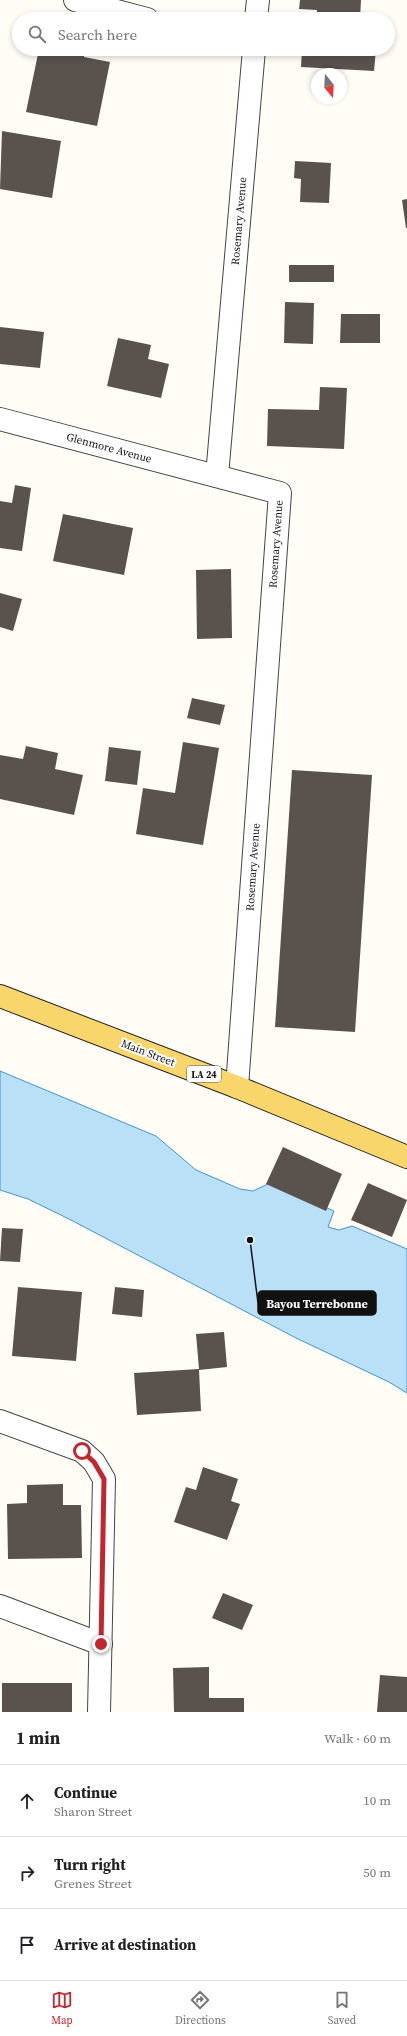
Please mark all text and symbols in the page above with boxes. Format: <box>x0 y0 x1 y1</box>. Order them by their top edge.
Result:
search box <box>12 12 395 56</box>
icon: search <box>26 23 48 45</box>
text: Search here <box>58 24 137 45</box>
north arrow <box>311 68 347 104</box>
street label: Rosemary Avenue <box>228 176 250 265</box>
street label: Glenmore Avenue <box>65 429 154 467</box>
street label: Rosemary Avenue <box>265 499 287 588</box>
street label: Rosemary Avenue <box>242 822 264 911</box>
street label: Main Street <box>119 1036 177 1070</box>
road number: LA 24 <box>187 1066 221 1082</box>
callout: Bayou Terrebonne <box>258 1291 376 1315</box>
text: Bayou Terrebonne <box>266 1296 368 1312</box>
route start <box>73 1442 91 1460</box>
route end <box>92 1635 110 1653</box>
text: 1 min <box>16 1726 60 1750</box>
text: Walk · 60 m <box>324 1730 391 1747</box>
text: Continue <box>54 1782 117 1803</box>
icon: ahead <box>16 1790 38 1812</box>
text: 10 m <box>363 1792 391 1809</box>
text: Sharon Street <box>54 1803 132 1820</box>
text: Turn right <box>54 1854 126 1875</box>
icon: right <box>16 1862 38 1884</box>
text: 50 m <box>363 1864 391 1881</box>
text: Grenes Street <box>54 1875 132 1892</box>
icon: arrive <box>16 1934 38 1956</box>
text: Arrive at destination <box>54 1934 196 1955</box>
tab: Map <box>51 1989 73 2028</box>
tab: Directions <box>175 1989 226 2028</box>
tab: Saved <box>328 1989 356 2028</box>

